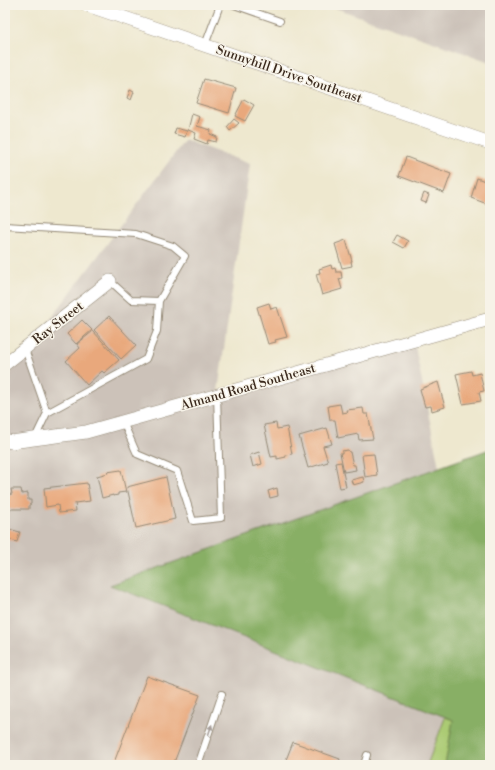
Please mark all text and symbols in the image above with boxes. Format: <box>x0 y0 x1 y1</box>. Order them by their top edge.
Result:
street label: Sunnyhill Drive Southeast <box>214 42 364 107</box>
street label: Ray Street <box>29 298 87 348</box>
street label: Almand Road Southeast <box>178 360 318 414</box>
one-way arrow <box>207 723 213 735</box>

